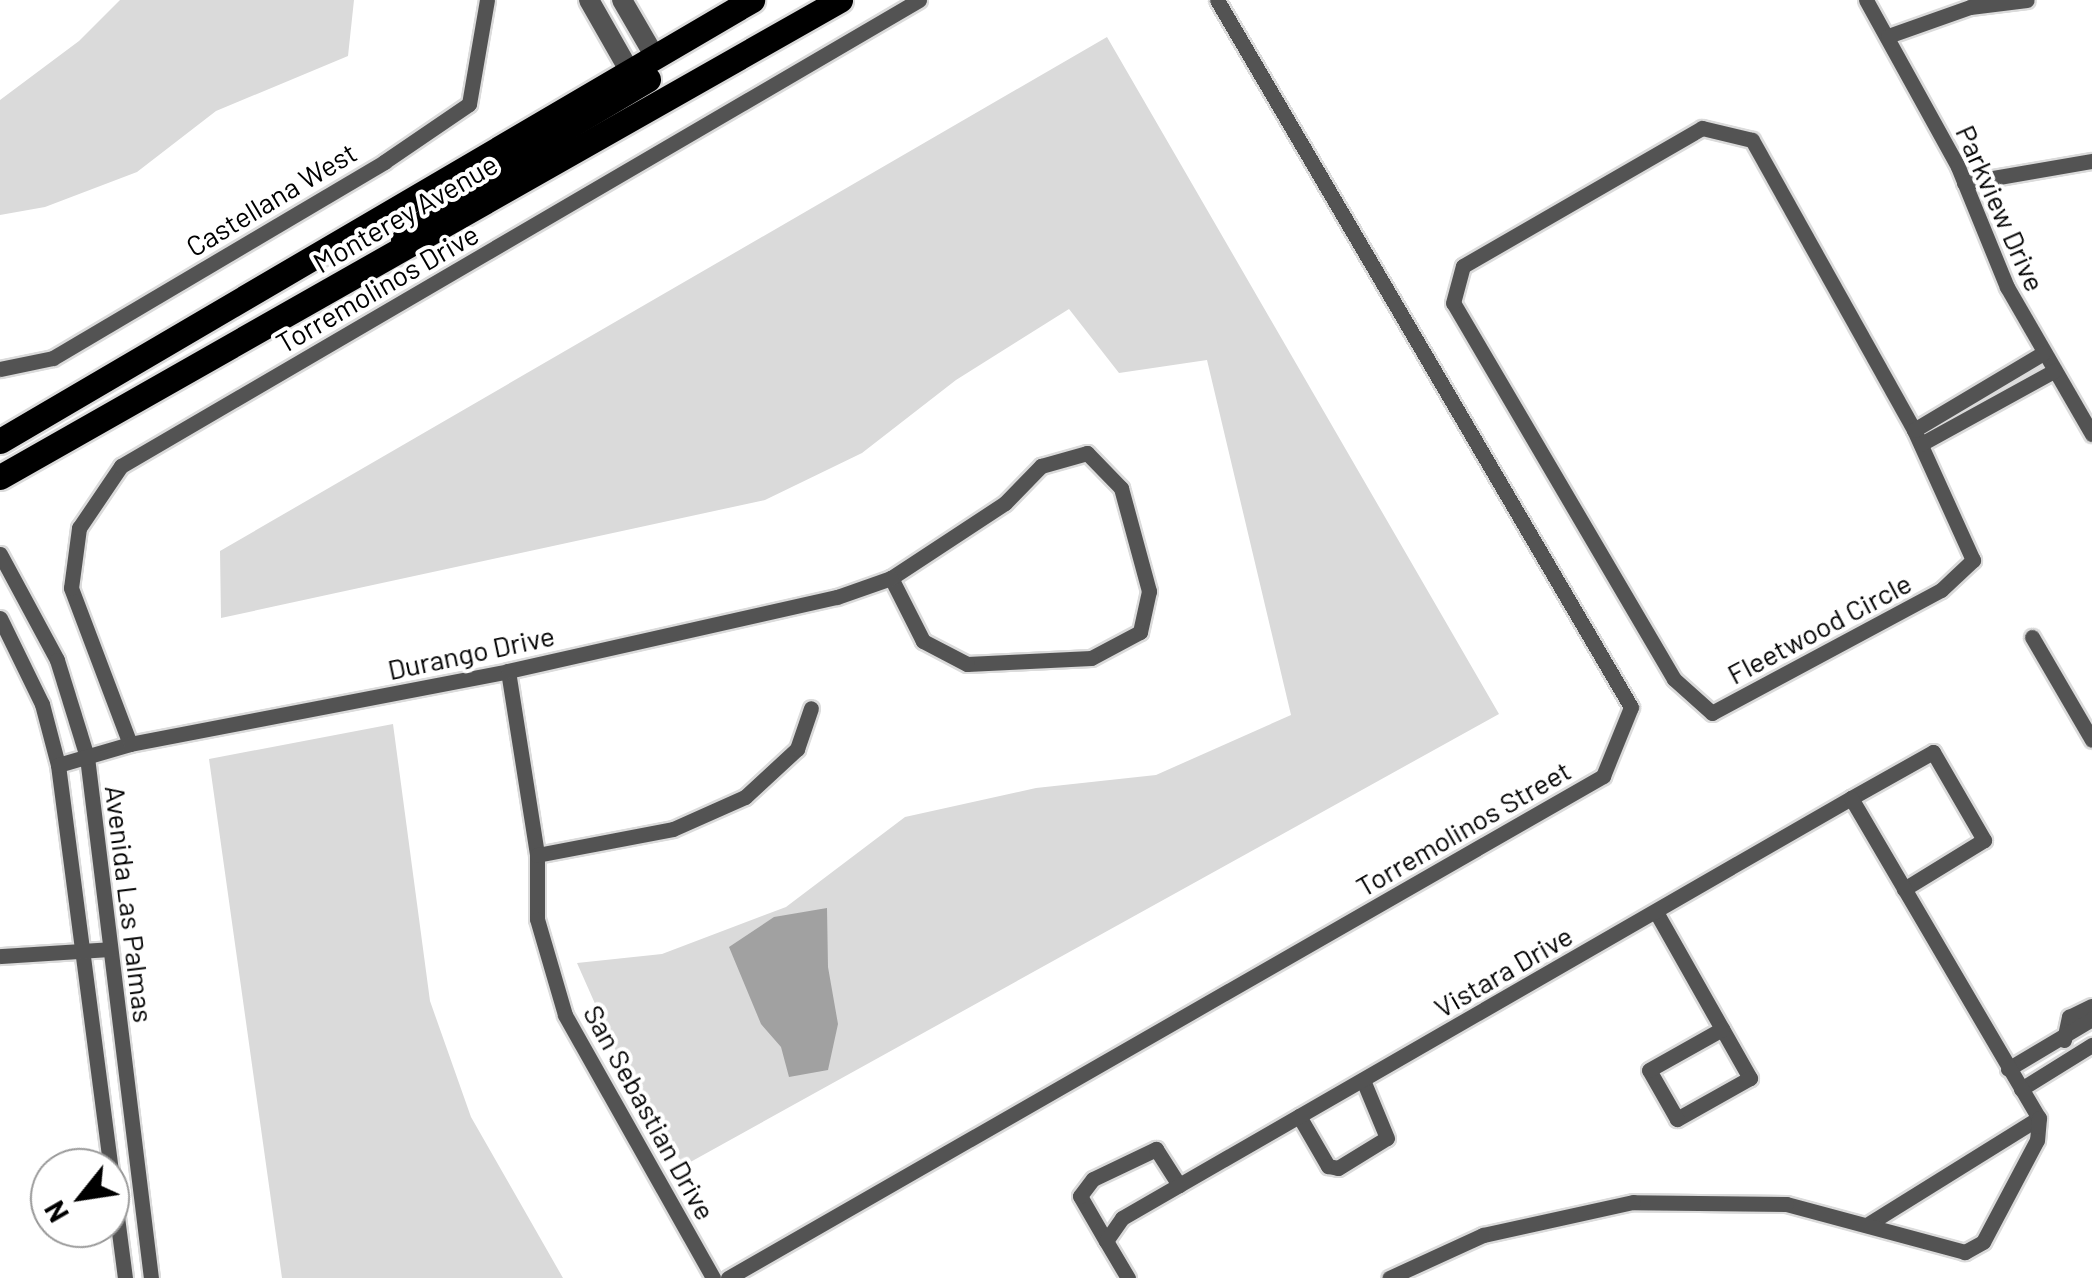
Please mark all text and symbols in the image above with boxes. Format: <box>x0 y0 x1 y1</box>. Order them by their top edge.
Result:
street label: Parkview Drive <box>1949 120 2053 296</box>
street label: Castellana West <box>180 135 362 263</box>
street label: Monterey Avenue <box>307 147 503 279</box>
street label: Torremolinos Drive <box>270 216 484 360</box>
street label: Fleetwood Circle <box>1721 565 1917 691</box>
street label: Durango Drive <box>385 618 557 686</box>
street label: Torremolinos Street <box>1350 753 1576 903</box>
street label: Avenida Las Palmas <box>99 783 161 1025</box>
street label: Vistara Drive <box>1428 918 1578 1024</box>
street label: San Sebastian Drive <box>577 999 723 1225</box>
north arrow <box>30 1148 130 1248</box>
text: N <box>36 1195 75 1229</box>

